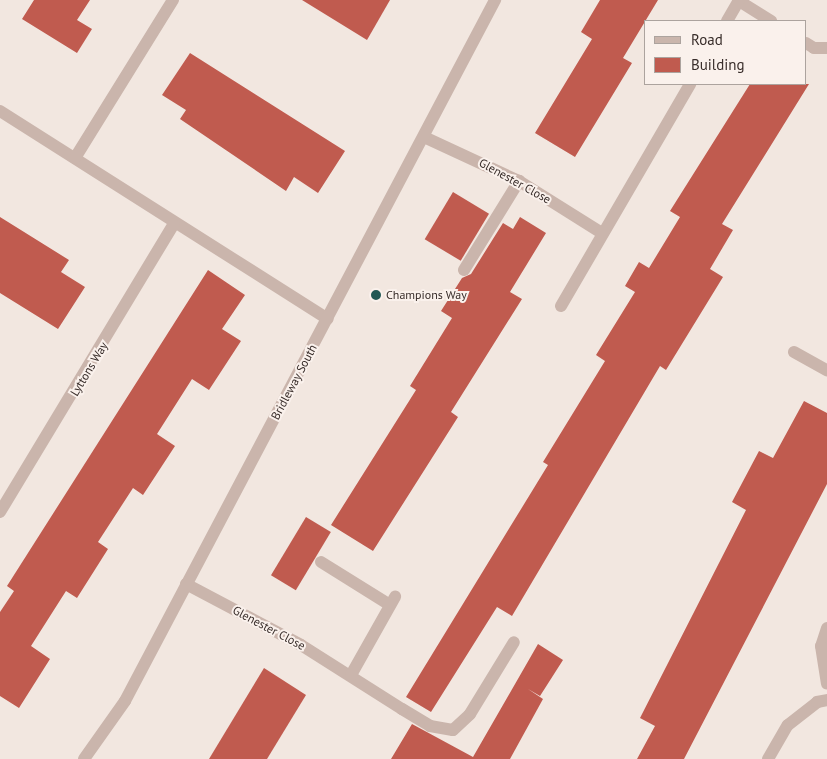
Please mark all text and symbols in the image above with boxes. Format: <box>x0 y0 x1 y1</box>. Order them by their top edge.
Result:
legend <box>644 20 807 85</box>
text: Road <box>691 30 723 49</box>
text: Building <box>691 55 745 74</box>
street label: Glenester Close <box>477 155 553 207</box>
place label: Champions Way <box>386 288 467 302</box>
marker: Champions Way <box>370 289 382 301</box>
street label: Lyttons Way <box>67 339 111 399</box>
street label: Bridleway South <box>268 342 320 422</box>
street label: Glenester Close <box>230 603 308 653</box>

